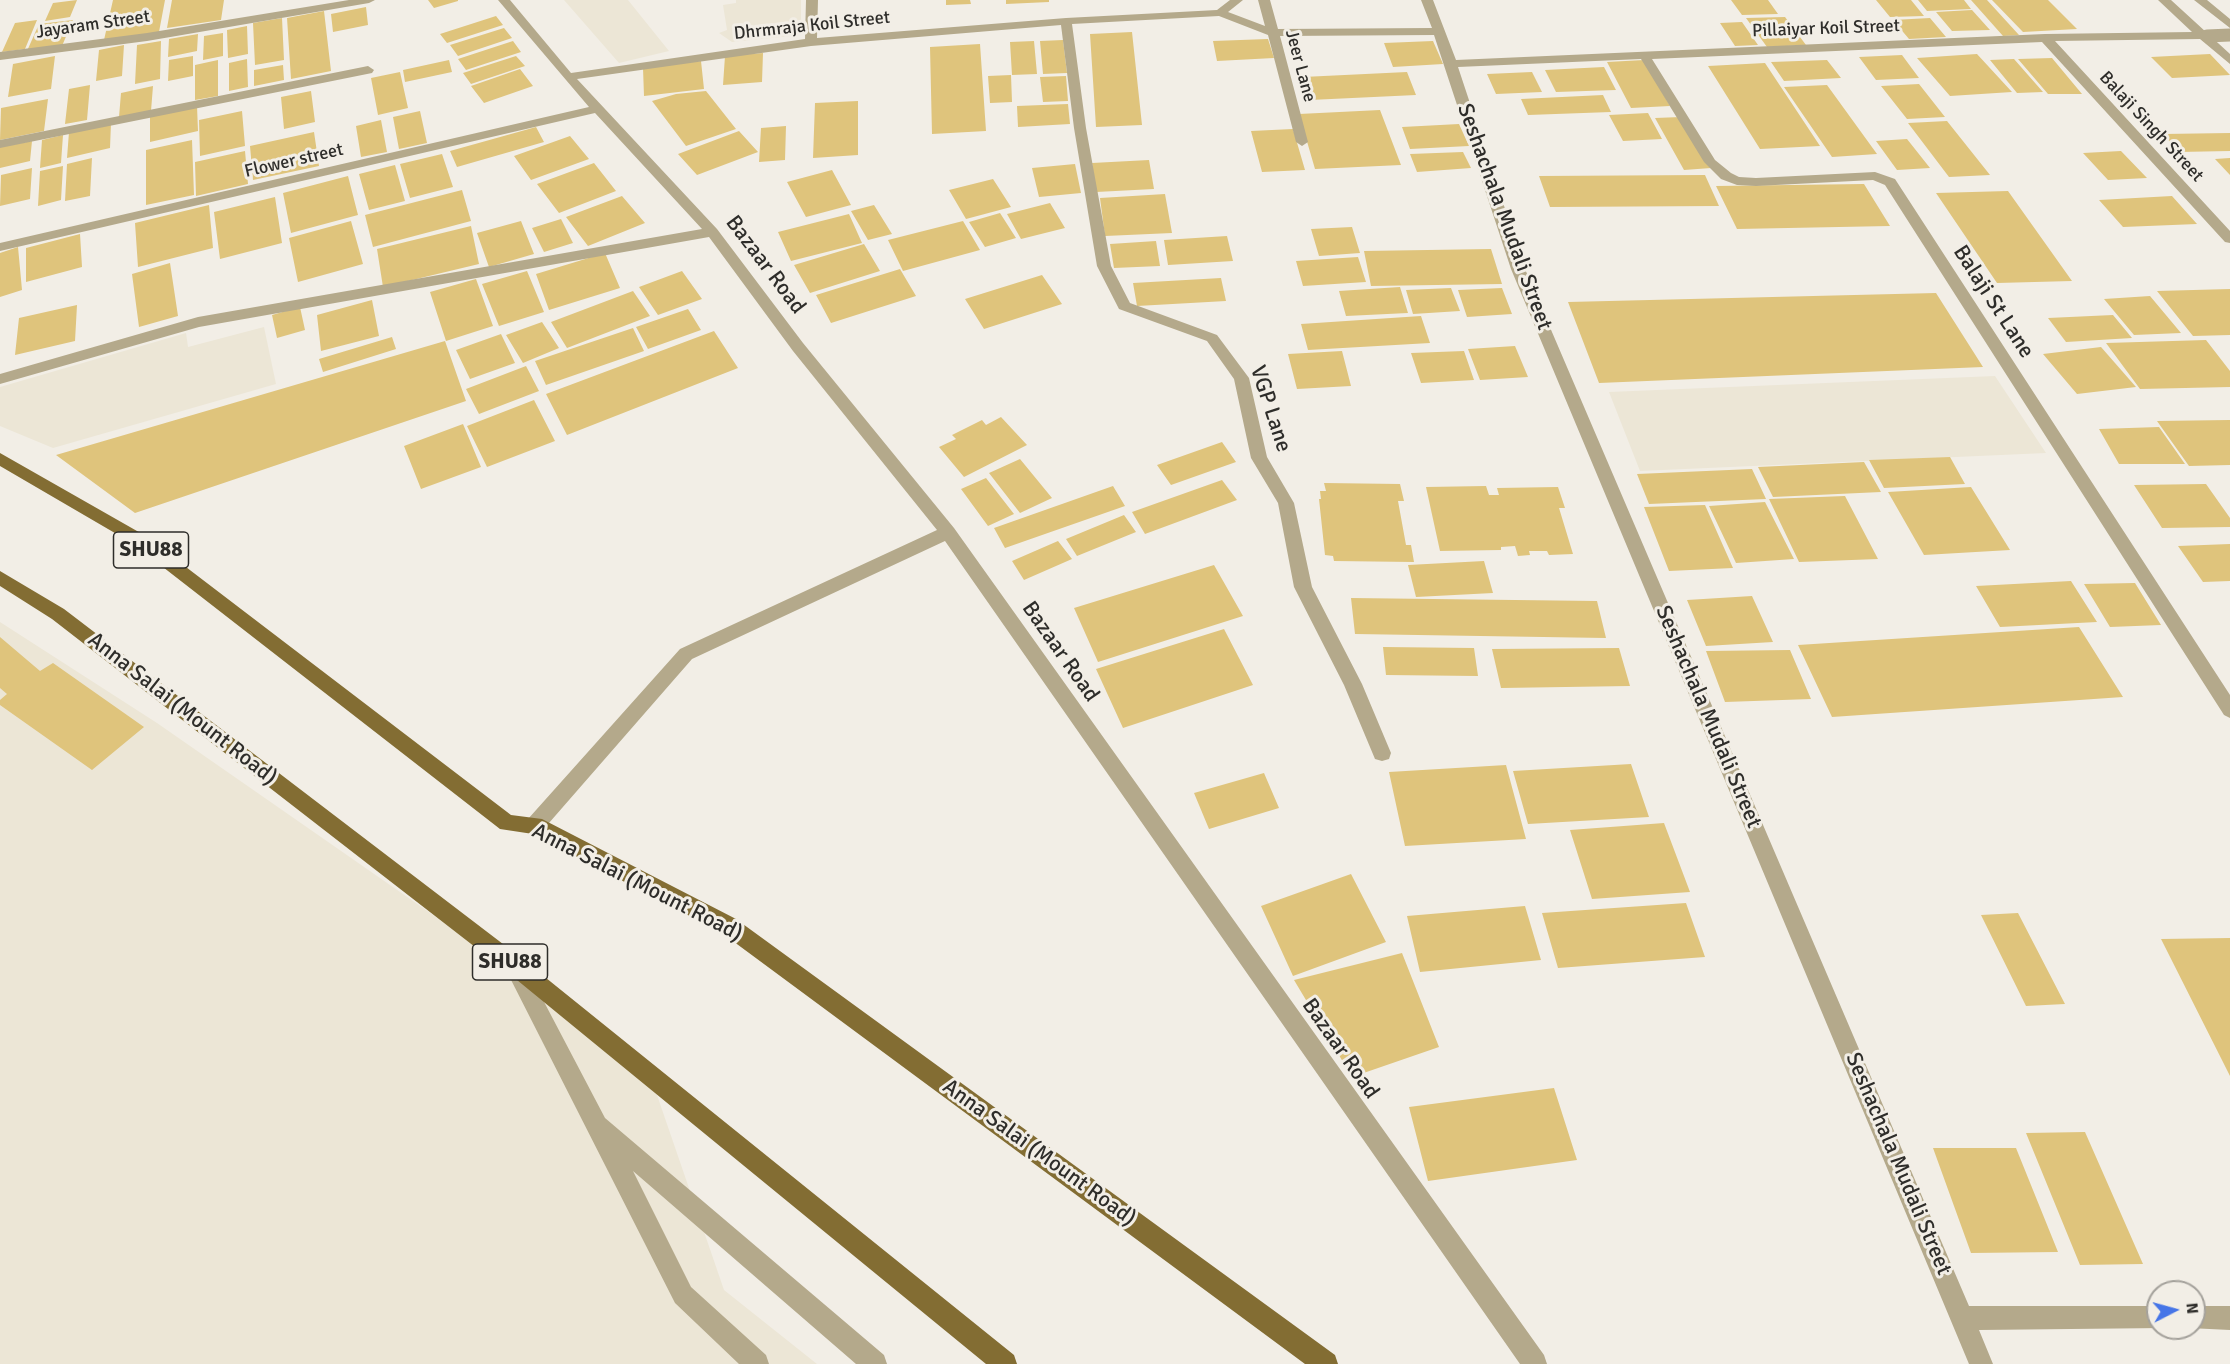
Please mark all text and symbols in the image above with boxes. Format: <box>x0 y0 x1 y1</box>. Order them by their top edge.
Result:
street label: Jayaram Street <box>35 6 151 44</box>
street label: Dhrmraja Koil Street <box>733 7 891 45</box>
street label: Pillaiyar Koil Street <box>1752 16 1900 42</box>
street label: Jeer Lane <box>1280 28 1320 104</box>
street label: Balaji Singh Street <box>2094 67 2208 187</box>
street label: Seshachala Mudali Street <box>1451 100 1557 334</box>
street label: Flower street <box>242 139 346 183</box>
street label: Bazaar Road <box>719 210 811 320</box>
street label: Balaji St Lane <box>1947 241 2039 363</box>
street label: VGP Lane <box>1244 362 1296 456</box>
road number: SHU88 <box>114 532 188 568</box>
street label: Bazaar Road <box>1016 597 1104 707</box>
street label: Seshachala Mudali Street <box>1649 602 1767 832</box>
street label: Anna Salai (Mount Road) <box>82 627 282 791</box>
street label: Anna Salai (Mount Road) <box>527 818 747 948</box>
road number: SHU88 <box>472 944 548 980</box>
street label: Bazaar Road <box>1296 994 1384 1104</box>
street label: Seshachala Mudali Street <box>1839 1049 1957 1279</box>
street label: Anna Salai (Mount Road) <box>937 1074 1141 1232</box>
north arrow <box>2146 1280 2206 1340</box>
text: N <box>2181 1302 2202 1315</box>

